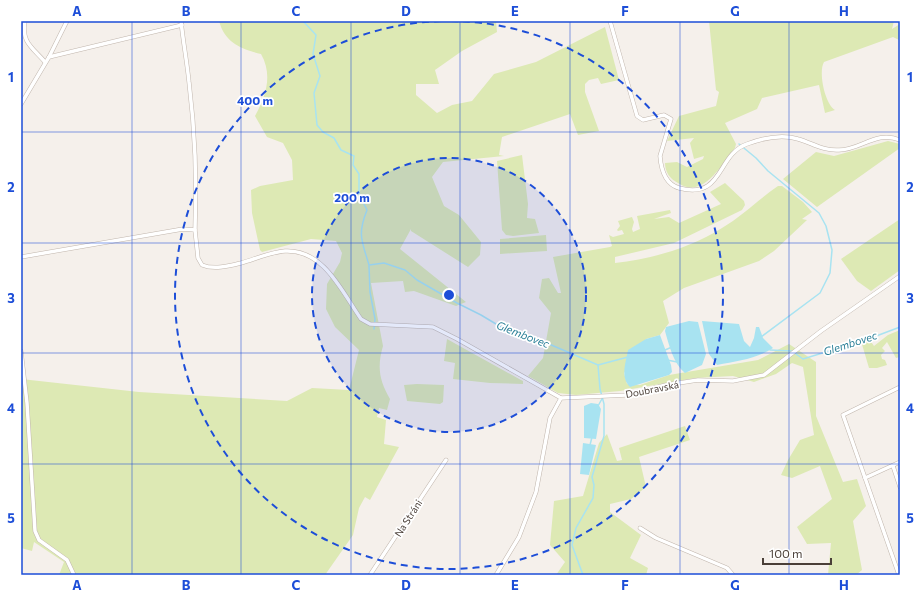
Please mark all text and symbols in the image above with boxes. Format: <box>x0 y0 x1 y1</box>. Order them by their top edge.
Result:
text: A <box>72 3 82 19</box>
text: B <box>182 3 191 19</box>
text: C <box>292 3 301 19</box>
text: D <box>401 3 411 19</box>
text: E <box>511 3 519 19</box>
text: F <box>621 3 629 19</box>
text: G <box>730 3 740 19</box>
text: H <box>839 3 849 19</box>
text: 1 <box>8 69 14 85</box>
text: 1 <box>907 69 913 85</box>
text: 400 m <box>237 93 273 107</box>
text: 2 <box>7 179 15 195</box>
text: 2 <box>906 179 914 195</box>
text: 200 m <box>334 190 370 204</box>
centre of rings <box>442 288 456 302</box>
text: 3 <box>7 290 15 306</box>
text: 3 <box>906 290 914 306</box>
water label: Glembovec <box>495 318 552 350</box>
water label: Glembovec <box>821 328 879 358</box>
street label: Doubravská <box>624 378 680 400</box>
text: 4 <box>7 400 15 416</box>
text: 4 <box>906 400 914 416</box>
street label: Na Stráni <box>392 497 424 539</box>
text: 5 <box>7 510 15 526</box>
text: 5 <box>906 510 914 526</box>
scale bar <box>763 540 831 566</box>
text: 100 m <box>769 546 803 560</box>
text: A <box>72 577 82 593</box>
text: B <box>182 577 191 593</box>
text: C <box>292 577 301 593</box>
text: D <box>401 577 411 593</box>
text: E <box>511 577 519 593</box>
text: F <box>621 577 629 593</box>
text: G <box>730 577 740 593</box>
text: H <box>839 577 849 593</box>

